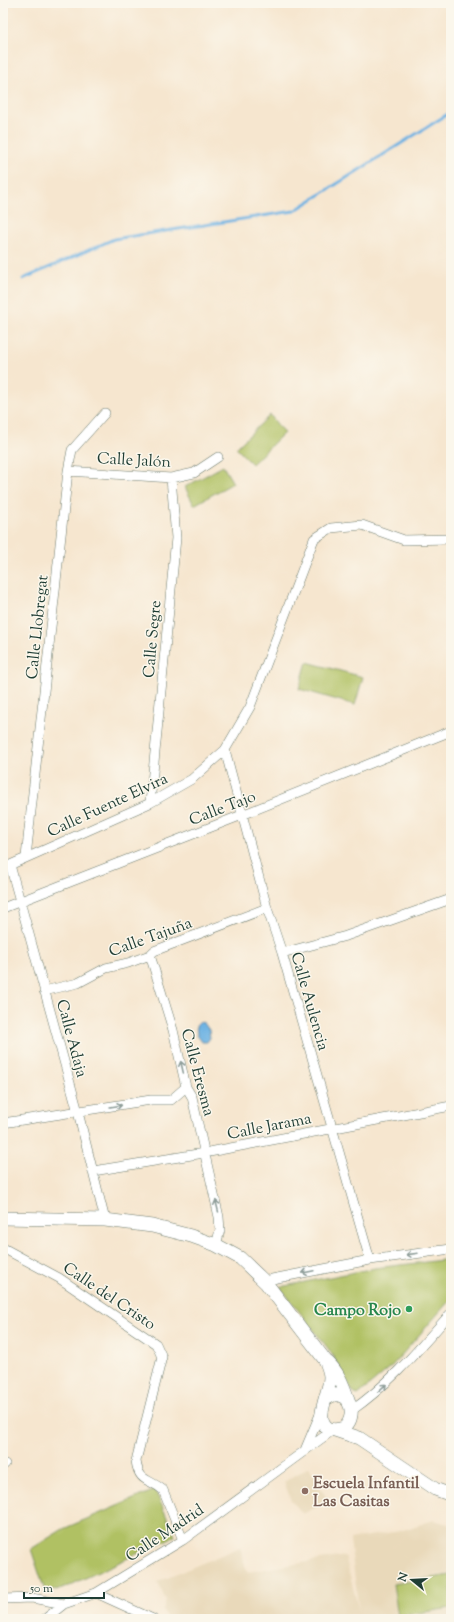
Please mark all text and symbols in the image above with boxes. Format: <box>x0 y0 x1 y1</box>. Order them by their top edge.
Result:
street label: Calle Jalón <box>96 448 172 475</box>
street label: Calle Llobregat <box>22 573 55 681</box>
street label: Calle Segre <box>139 599 168 679</box>
street label: Calle Fuente Elvira <box>44 768 173 844</box>
street label: Calle Tajo <box>186 786 260 833</box>
street label: Calle Tajuña <box>106 912 196 964</box>
street label: Calle Aulencia <box>284 950 334 1054</box>
street label: Calle Adaja <box>49 997 92 1081</box>
street label: Calle Eresma <box>174 1026 219 1120</box>
one-way arrow <box>177 1061 185 1074</box>
one-way arrow <box>109 1102 122 1110</box>
street label: Calle Jarama <box>225 1108 314 1147</box>
one-way arrow <box>212 1200 220 1213</box>
one-way arrow <box>406 1250 419 1258</box>
street label: Calle del Cristo <box>58 1257 160 1337</box>
one-way arrow <box>302 1269 315 1277</box>
place label: Campo Rojo <box>314 1300 401 1323</box>
marker: Campo Rojo <box>404 1304 414 1314</box>
one-way arrow <box>377 1383 387 1392</box>
place label: Escuela Infantil Las Casitas <box>313 1473 420 1514</box>
marker: Escuela Infantil Las Casitas <box>300 1486 310 1496</box>
street label: Calle Madrid <box>122 1499 209 1569</box>
north arrow <box>392 1560 432 1600</box>
text: N <box>394 1570 412 1585</box>
scale bar <box>24 1574 104 1600</box>
text: 50 m <box>29 1580 53 1598</box>

